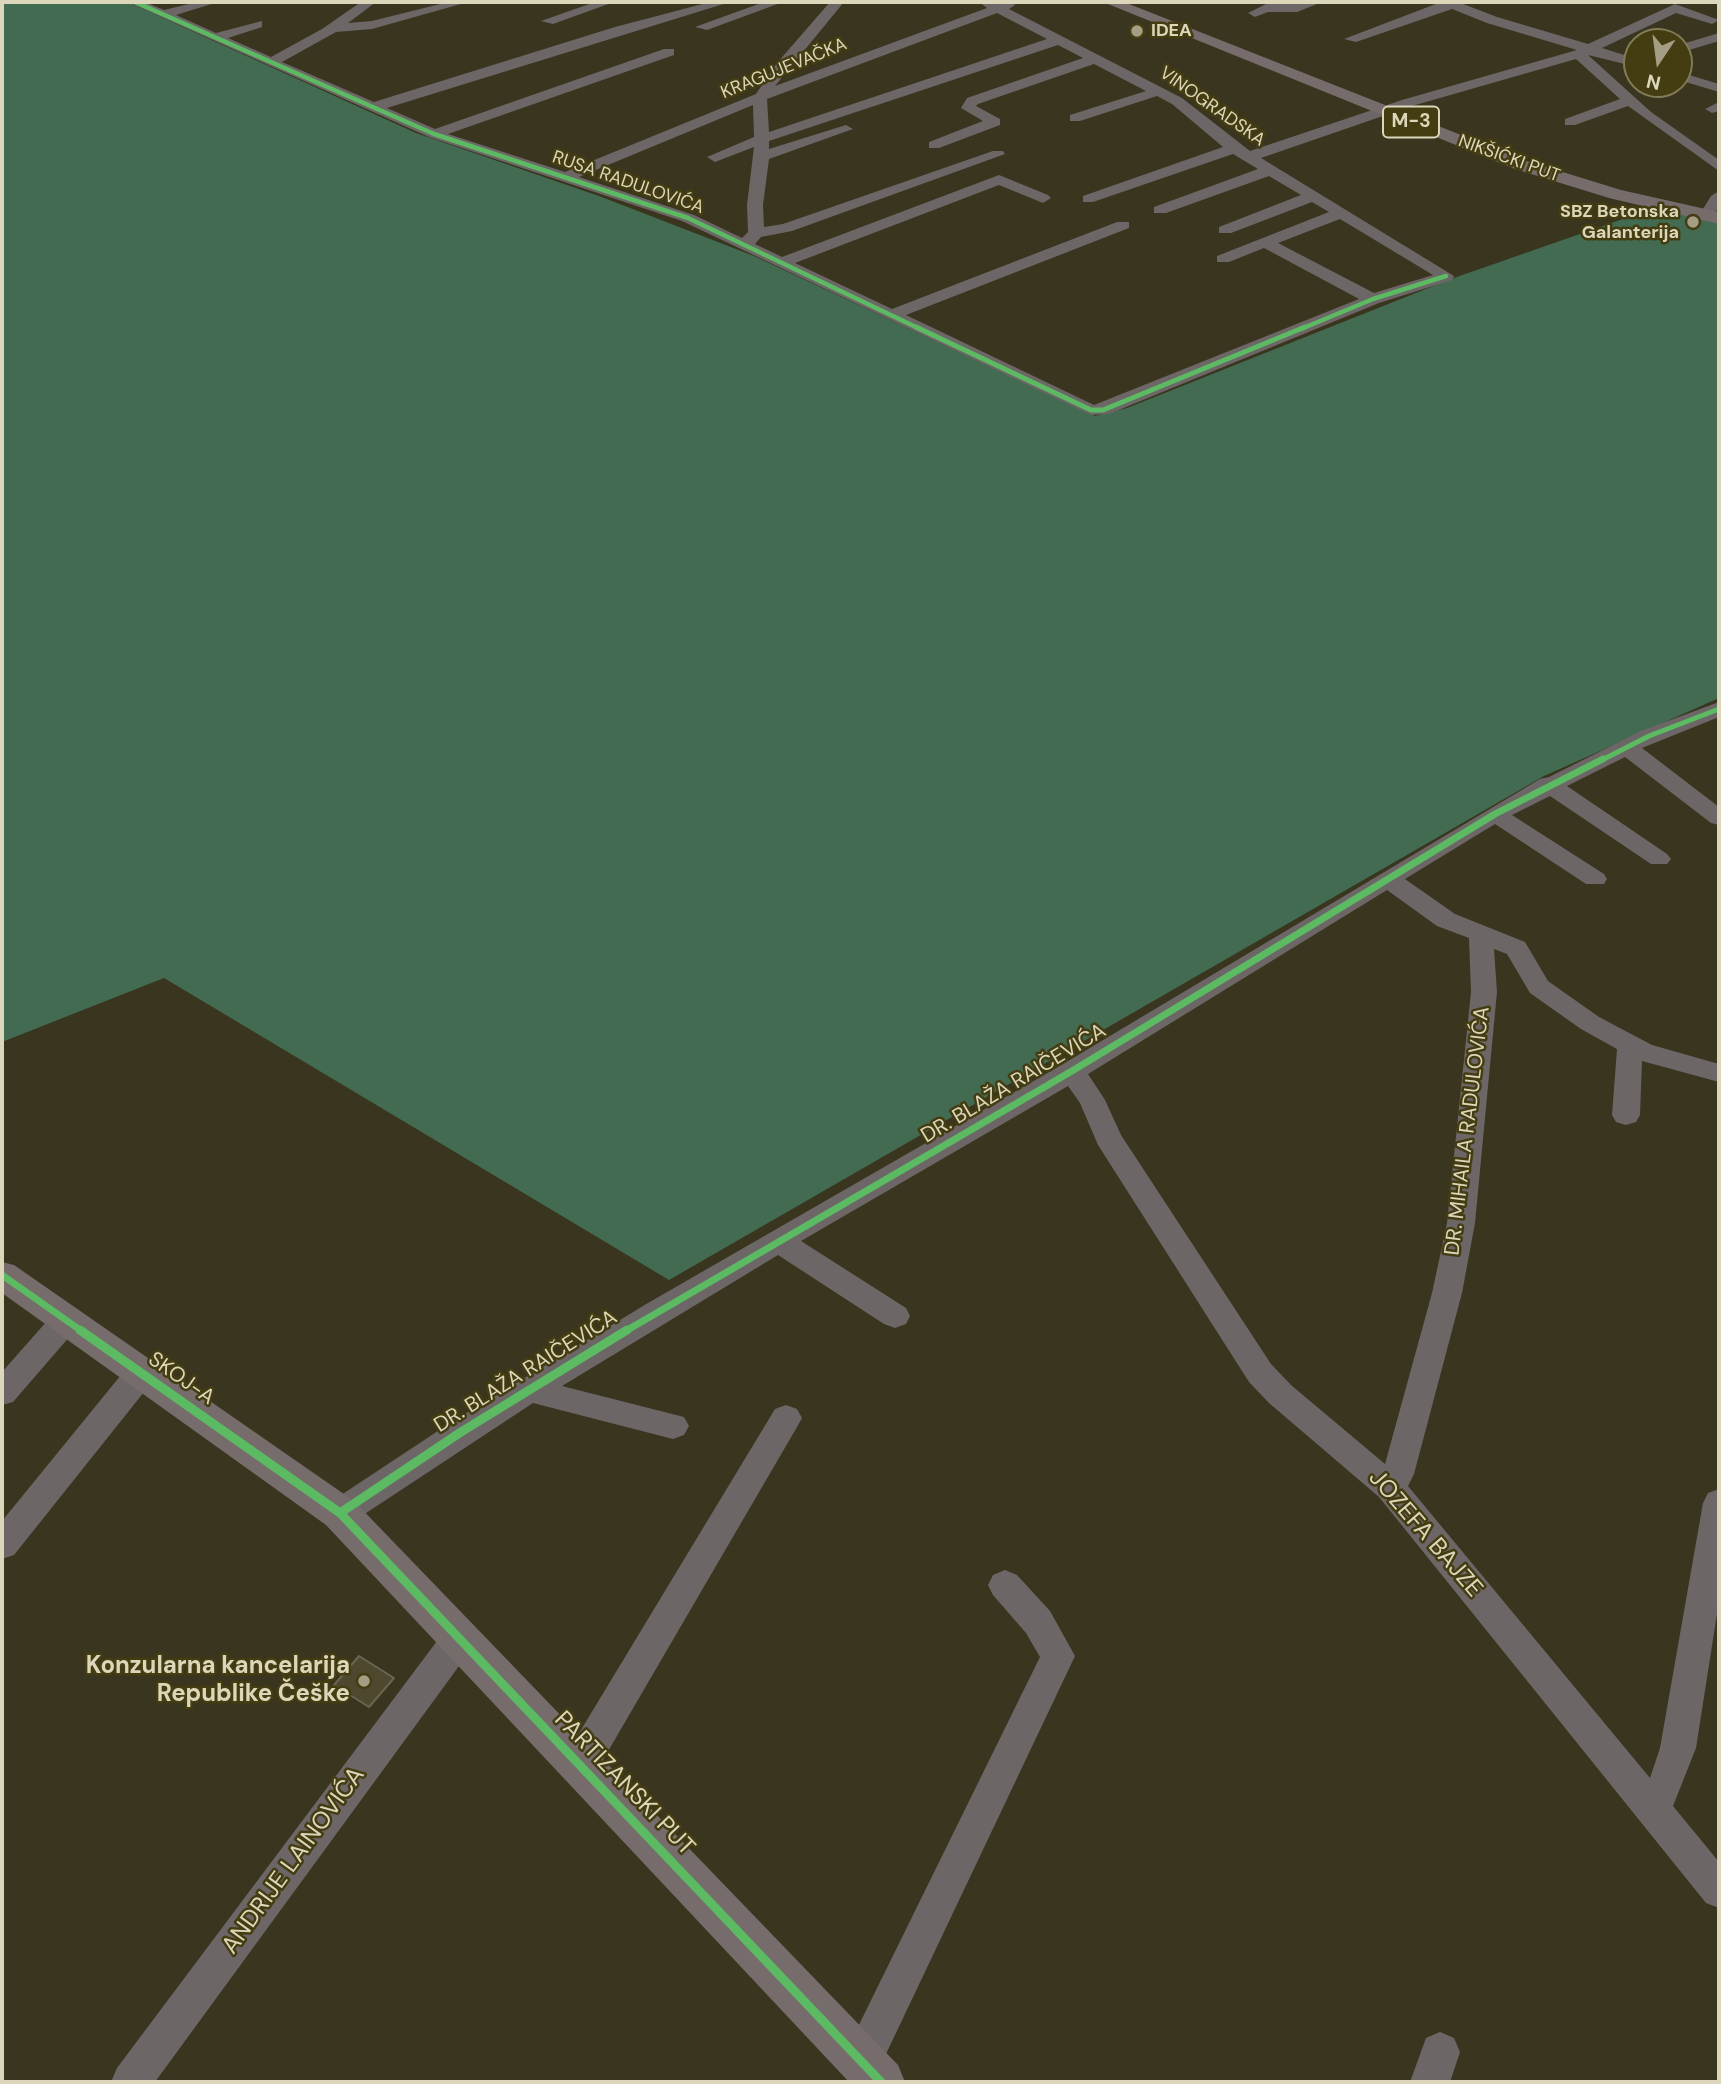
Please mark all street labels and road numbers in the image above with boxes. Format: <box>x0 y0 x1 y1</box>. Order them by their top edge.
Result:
street label: KRAGUJEVAČKA <box>718 34 850 104</box>
street label: VINOGRADSKA <box>1155 63 1269 151</box>
road number: M-3 <box>1383 106 1439 138</box>
street label: NIKŠIĆKI PUT <box>1455 131 1563 187</box>
street label: RUSA RADULOVIĆA <box>549 147 707 219</box>
street label: DR. MIHAILA RADULOVIĆA <box>1440 1005 1496 1257</box>
street label: DR. BLAŽA RAIČEVIĆA <box>917 1019 1111 1149</box>
street label: DR. BLAŽA RAIČEVIĆA <box>430 1305 622 1439</box>
street label: SKOJ-A <box>143 1347 219 1411</box>
street label: JOZEFA BAJZE <box>1362 1464 1488 1604</box>
street label: PARTIZANSKI PUT <box>548 1706 700 1862</box>
street label: ANDRIJE LAINOVIĆA <box>217 1762 371 1960</box>

